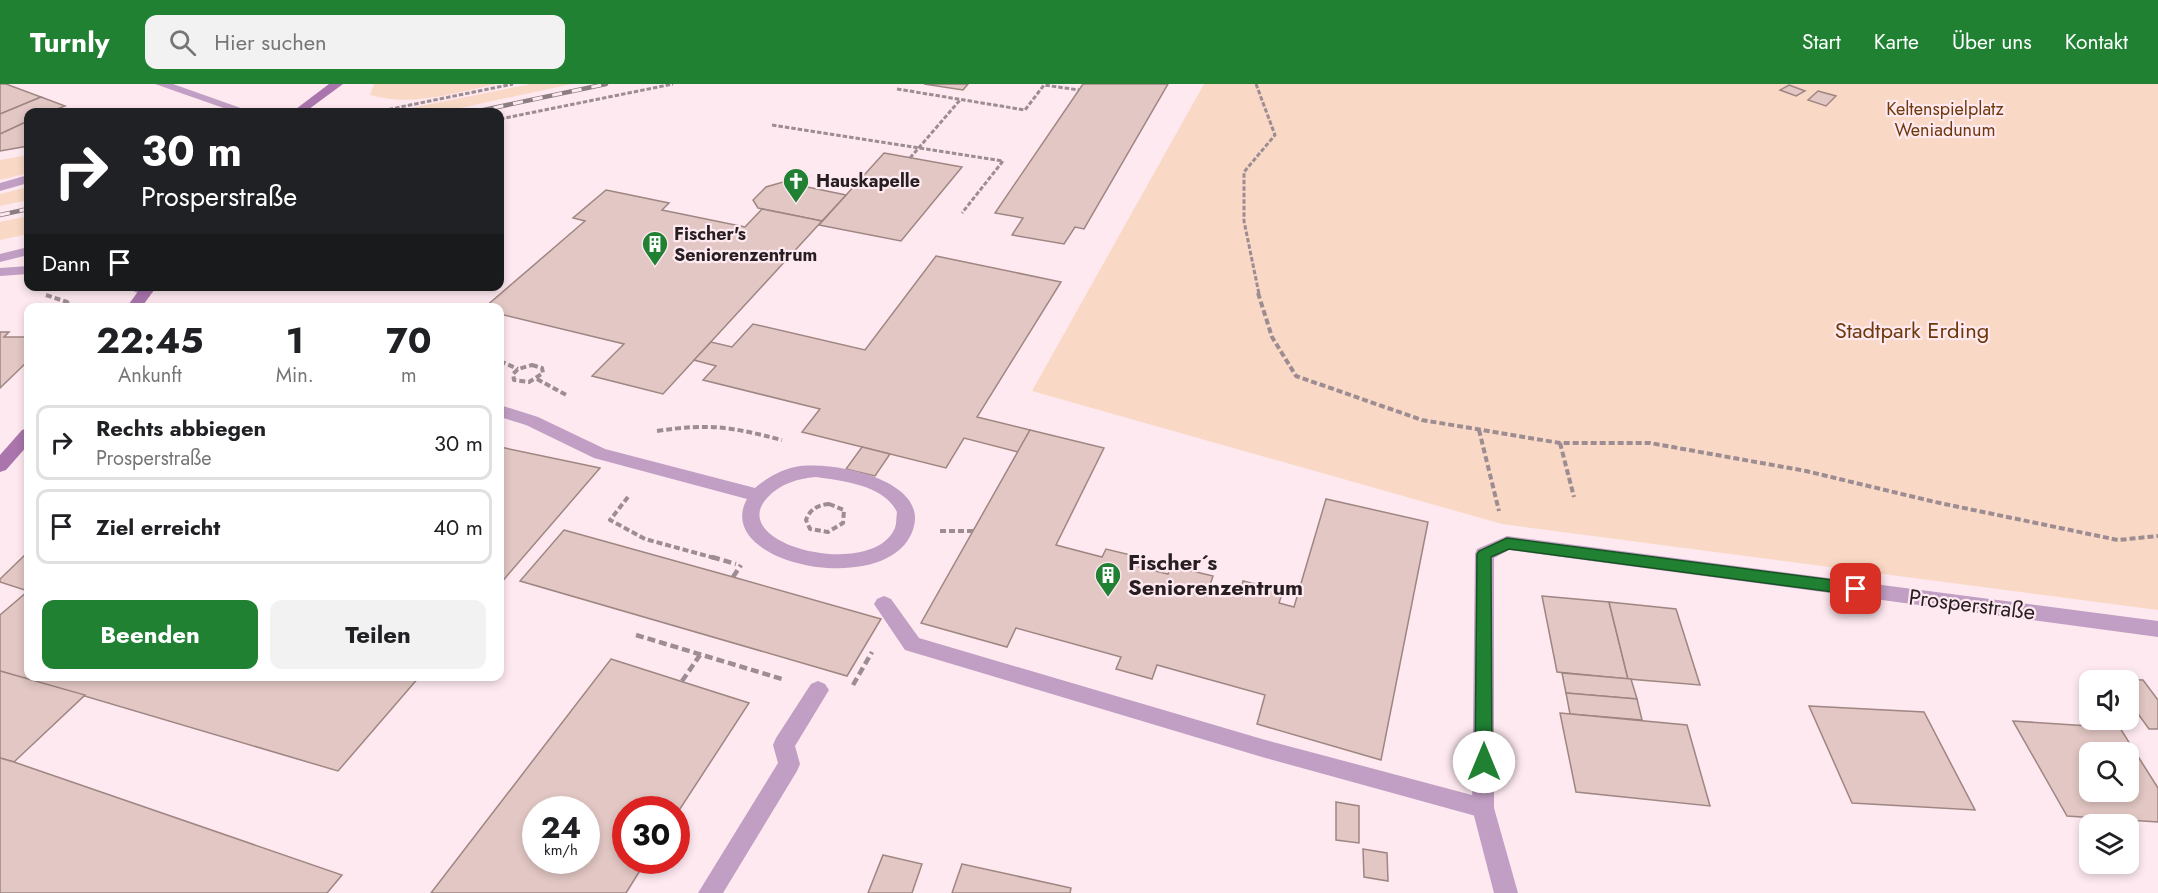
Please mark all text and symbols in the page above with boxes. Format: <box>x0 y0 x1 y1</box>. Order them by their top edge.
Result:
search box <box>145 15 565 69</box>
text: Turnly <box>30 22 109 63</box>
icon: search <box>166 26 199 59</box>
text: Hier suchen <box>214 26 327 58</box>
text: Start <box>1802 27 1841 57</box>
text: Karte <box>1874 27 1919 57</box>
text: Über uns <box>1952 27 2032 57</box>
text: Kontakt <box>2065 27 2128 57</box>
park label: Keltenspielplatz Weniadunum <box>1886 96 2004 143</box>
text: 30 m <box>141 121 242 182</box>
icon: right <box>42 132 120 210</box>
church icon: Hauskapelle <box>781 166 811 204</box>
place label: Hauskapelle <box>816 168 920 194</box>
text: Prosperstraße <box>141 177 297 216</box>
place label: Fischer's Seniorenzentrum <box>674 221 817 268</box>
building icon: Fischer's Seniorenzentrum <box>640 229 670 267</box>
icon: arrive <box>103 246 136 279</box>
text: Dann <box>42 247 91 279</box>
text: 22:45 <box>96 314 204 366</box>
text: 1 <box>286 314 304 366</box>
text: 70 <box>386 314 432 366</box>
park label: Stadtpark Erding <box>1835 314 1989 346</box>
text: Ankunft <box>118 361 182 390</box>
text: Min. <box>276 361 314 390</box>
text: m <box>401 361 417 390</box>
text: Rechts abbiegen <box>96 412 266 444</box>
icon: right <box>45 426 78 459</box>
text: 30 m <box>434 427 483 459</box>
text: Prosperstraße <box>96 444 212 473</box>
icon: arrive <box>45 510 78 543</box>
text: Ziel erreicht <box>96 511 220 543</box>
text: 40 m <box>433 511 483 543</box>
place label: Fischer´s Seniorenzentrum <box>1128 546 1303 603</box>
building icon: Fischer´s Seniorenzentrum <box>1093 560 1123 598</box>
pin <box>1830 563 1881 614</box>
icon: arrive <box>1839 572 1872 605</box>
street label: Prosperstraße <box>1907 580 2037 628</box>
button: Beenden <box>42 600 258 669</box>
button: Teilen <box>270 600 486 669</box>
map controls <box>2079 670 2139 874</box>
button: sound <box>2079 670 2139 730</box>
position arrow <box>1452 730 1516 794</box>
button: search <box>2079 742 2139 802</box>
speed limit sign: 30 <box>612 796 690 874</box>
text: 24 <box>541 806 581 849</box>
button: layers <box>2079 814 2139 874</box>
text: km/h <box>544 839 578 861</box>

